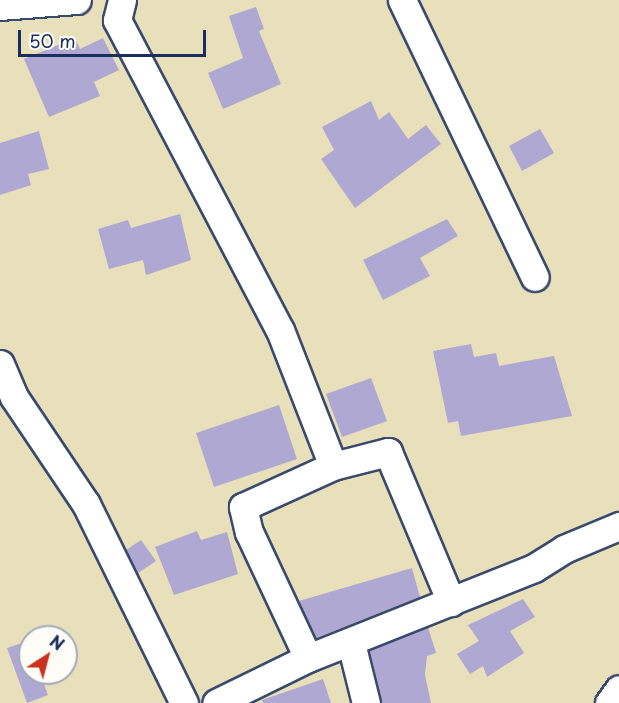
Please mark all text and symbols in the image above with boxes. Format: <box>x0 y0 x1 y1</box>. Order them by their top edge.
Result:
scale bar <box>21 18 208 56</box>
text: 50 m <box>29 27 76 54</box>
north arrow <box>18 625 78 685</box>
text: N <box>45 629 70 655</box>

